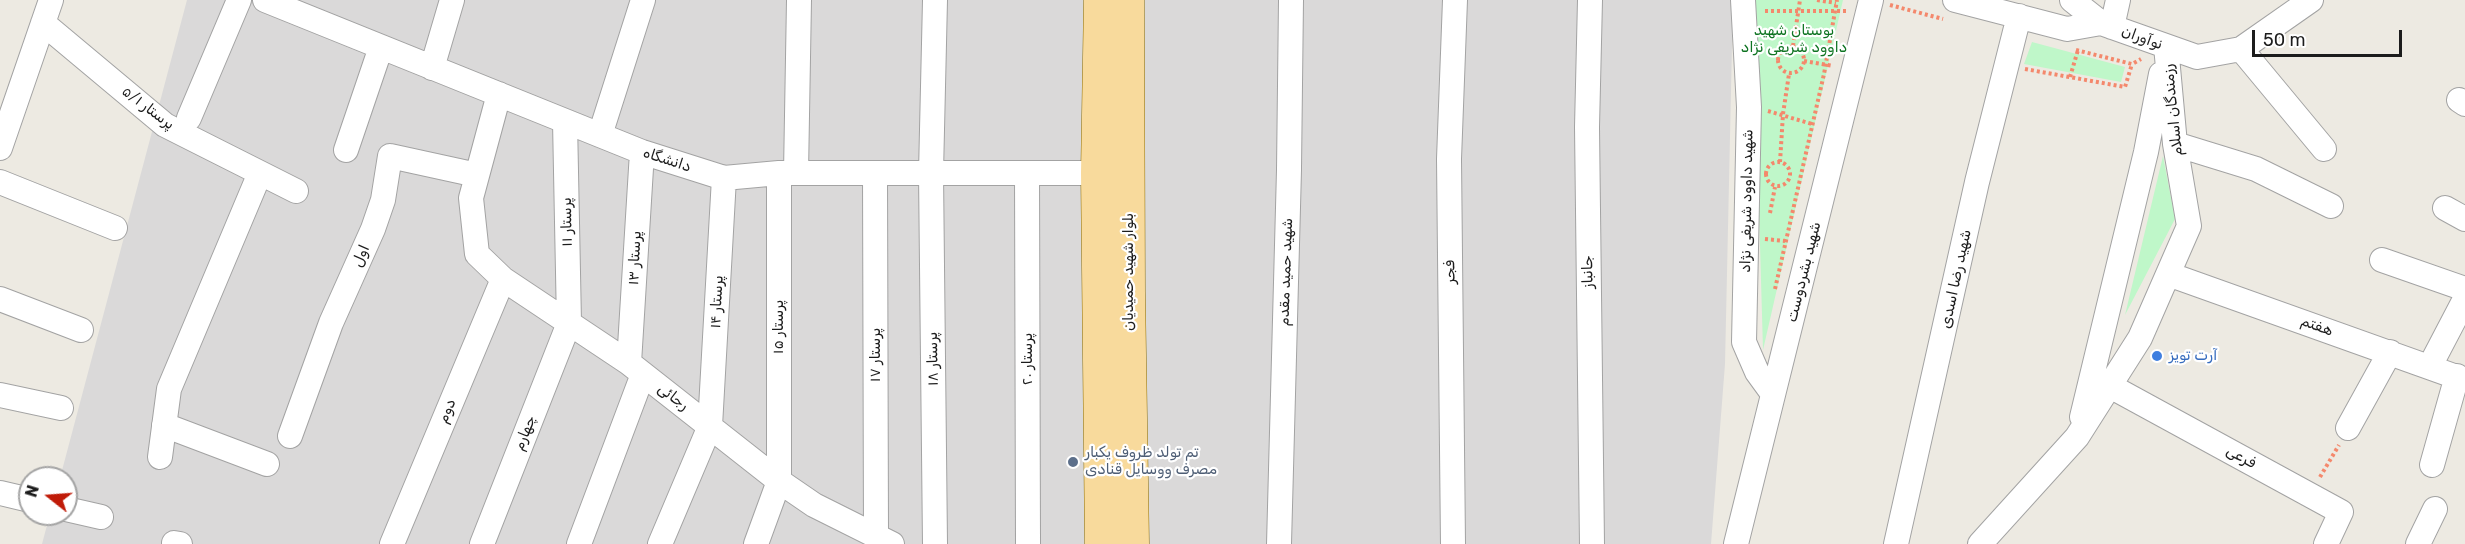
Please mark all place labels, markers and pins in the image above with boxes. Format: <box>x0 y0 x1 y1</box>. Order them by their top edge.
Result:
place label: آرت تویز <box>2169 347 2217 365</box>
marker: آرت تویز <box>2150 349 2164 363</box>
place label: تم تولد ظروف یکبار مصرف ووسایل قنادی <box>1085 444 1217 479</box>
marker: تم تولد ظروف یکبار مصرف ووسایل قنادی <box>1066 455 1080 469</box>

